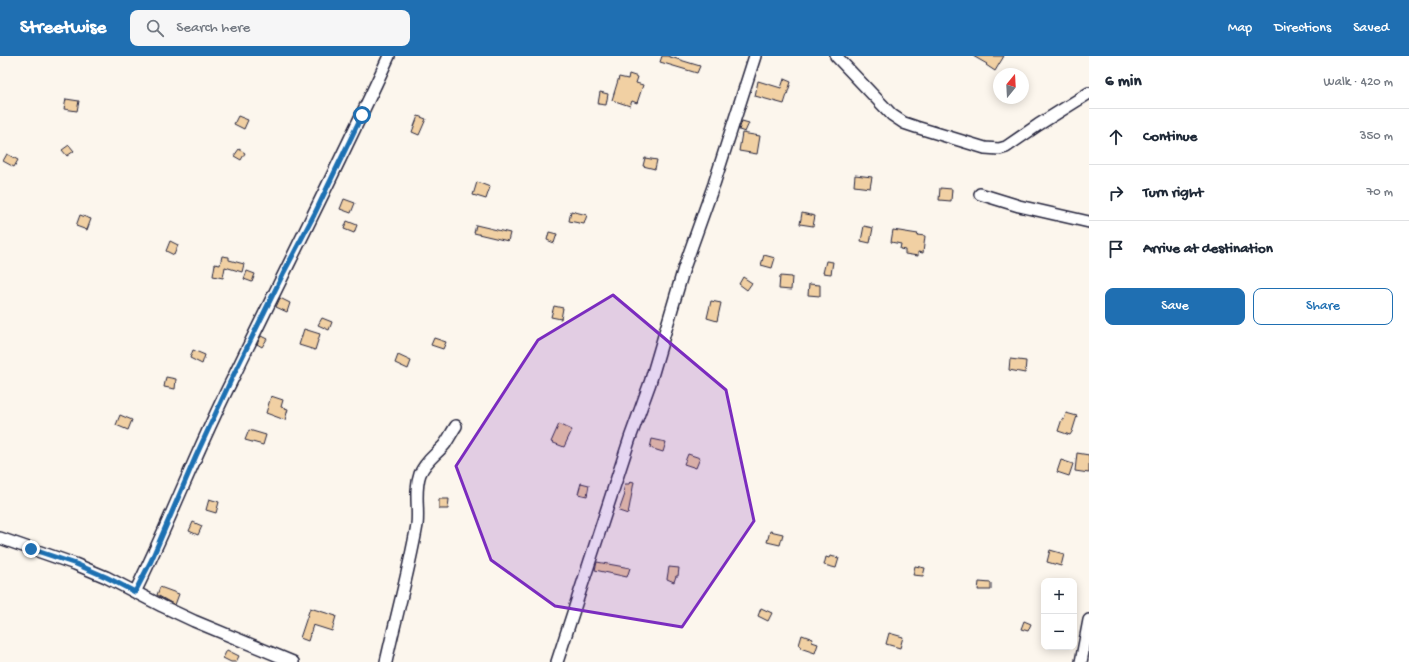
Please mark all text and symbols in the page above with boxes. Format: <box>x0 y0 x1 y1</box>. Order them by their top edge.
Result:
search box <box>130 10 410 46</box>
text: Streetwise <box>20 17 106 40</box>
icon: search <box>144 17 166 39</box>
text: Search here <box>176 19 250 37</box>
text: Map <box>1228 20 1252 37</box>
text: Directions <box>1274 20 1331 37</box>
text: Saved <box>1353 20 1389 37</box>
north arrow <box>993 68 1029 104</box>
text: 6 min <box>1105 72 1141 92</box>
text: Walk · 420 m <box>1324 75 1393 90</box>
route start <box>353 106 371 124</box>
icon: ahead <box>1105 126 1127 148</box>
text: Continue <box>1143 128 1197 146</box>
text: 350 m <box>1360 129 1393 144</box>
icon: right <box>1105 182 1127 204</box>
text: Turn right <box>1143 184 1203 202</box>
text: 70 m <box>1367 185 1393 200</box>
icon: arrive <box>1105 238 1127 260</box>
text: Arrive at destination <box>1143 240 1273 258</box>
button: Save <box>1105 288 1245 325</box>
button: Share <box>1253 288 1393 325</box>
route end <box>22 540 40 558</box>
map controls <box>1041 578 1077 650</box>
button: + <box>1041 578 1077 614</box>
button: − <box>1041 614 1077 650</box>

